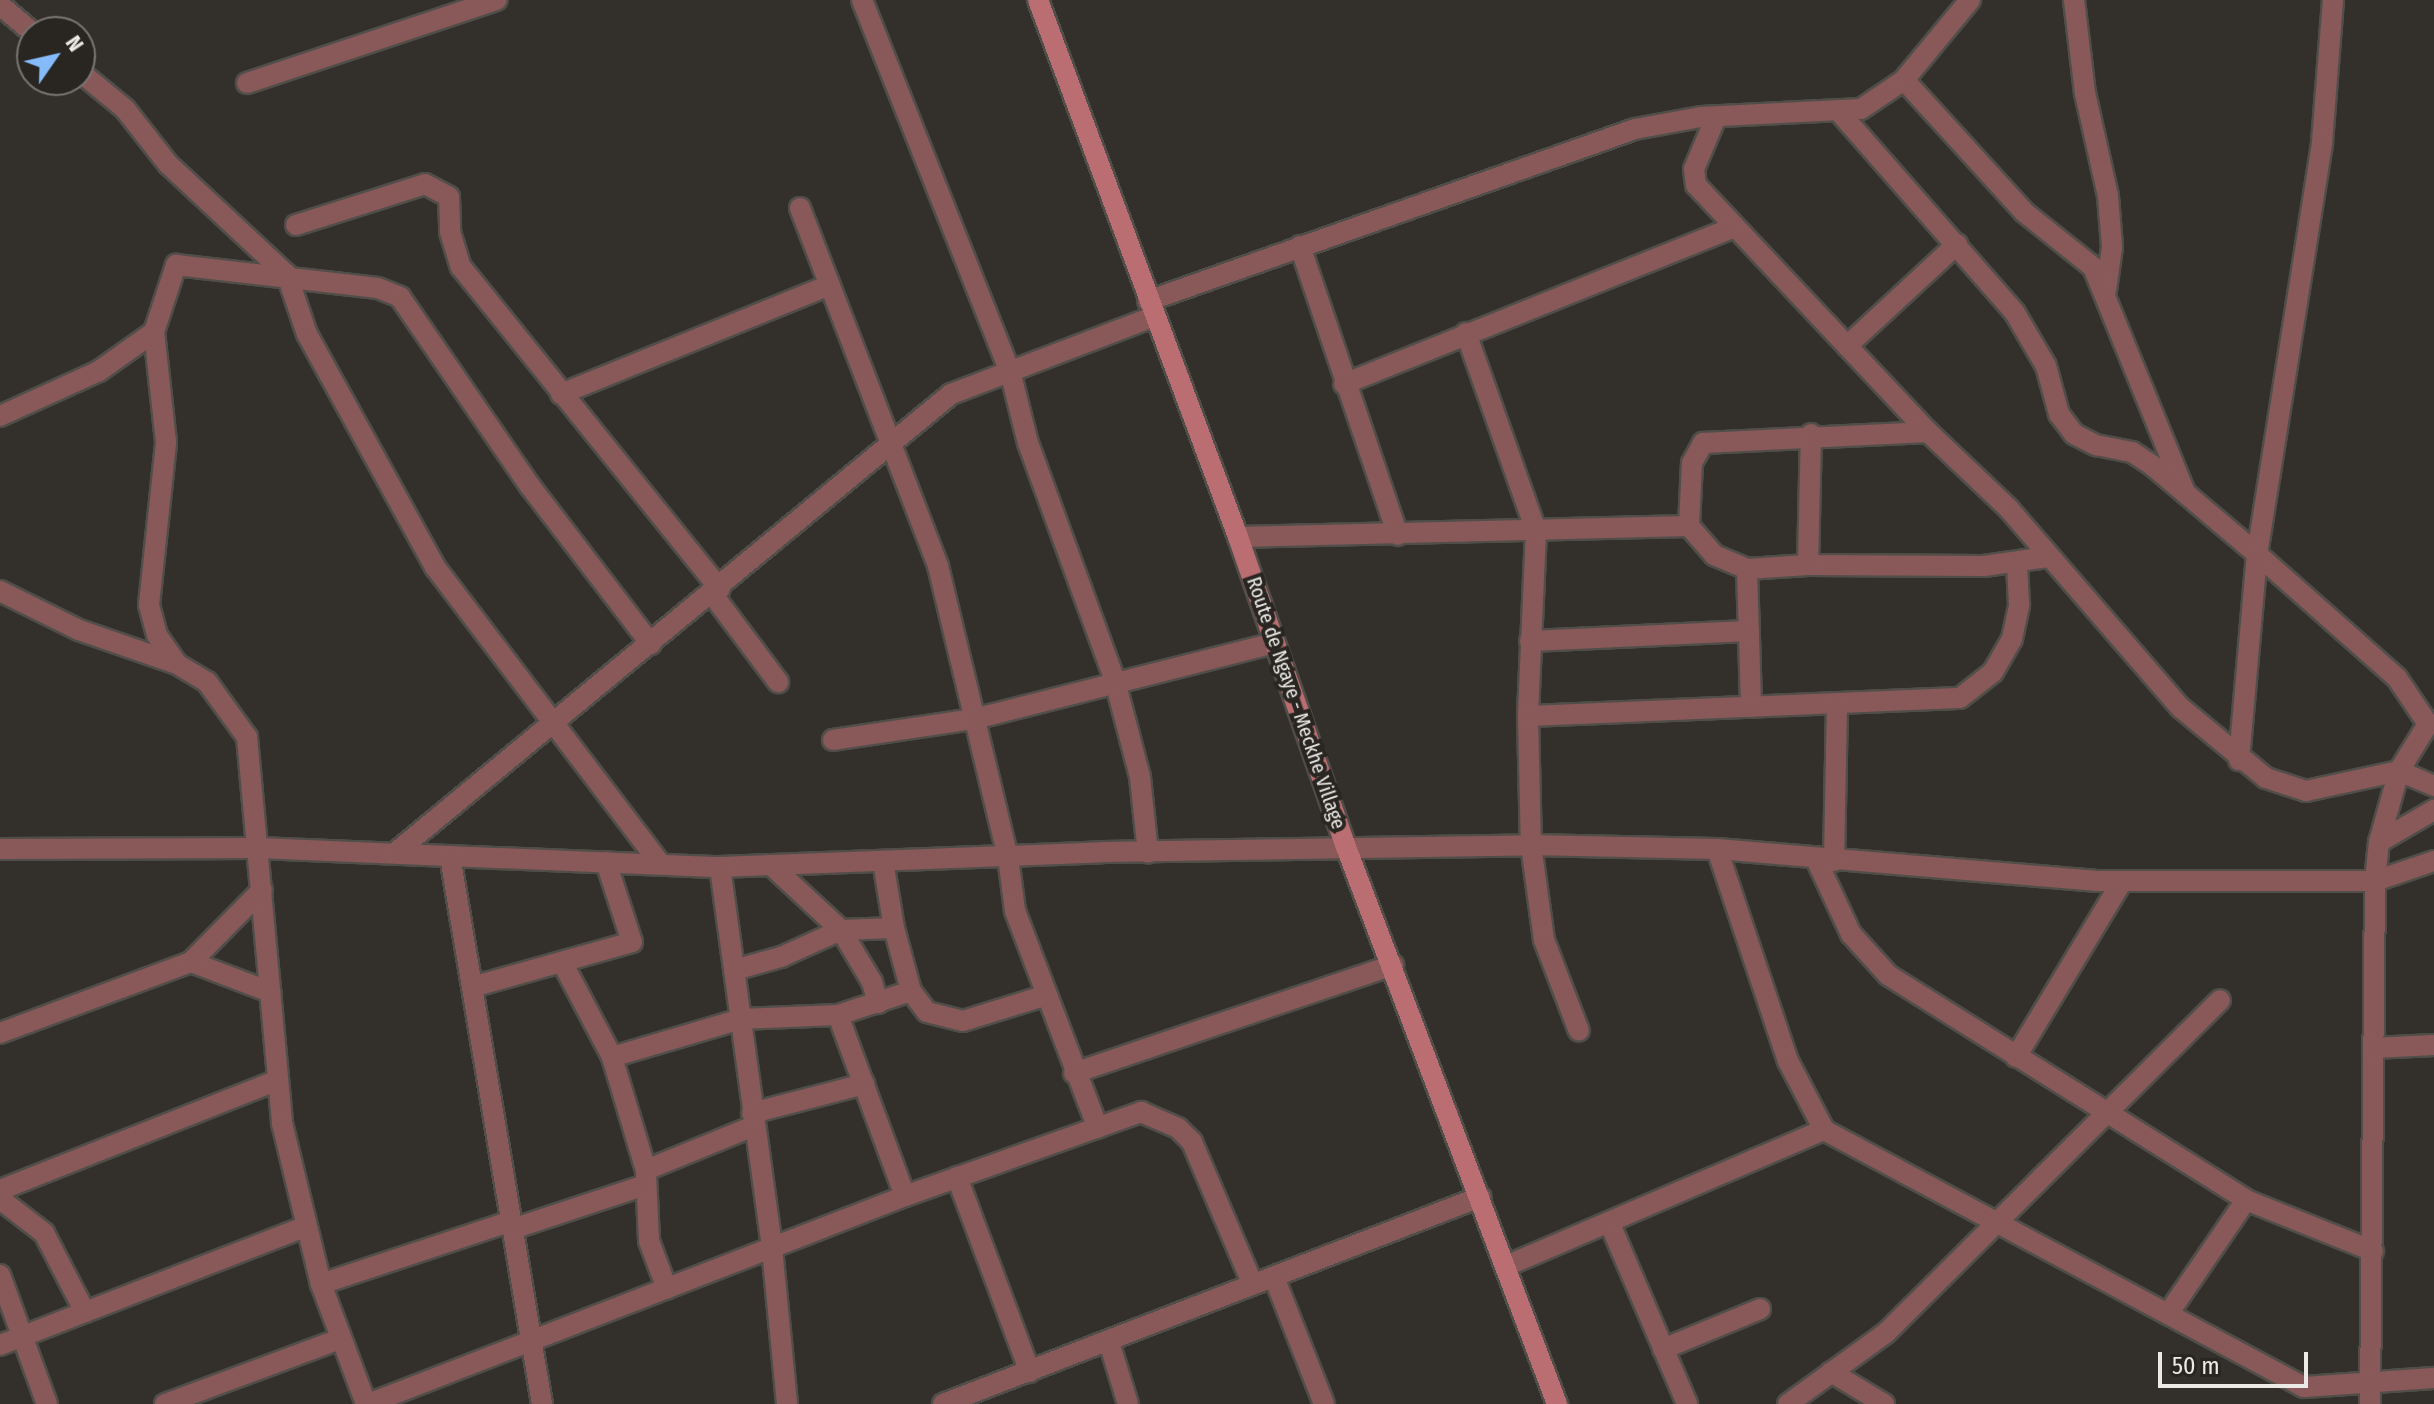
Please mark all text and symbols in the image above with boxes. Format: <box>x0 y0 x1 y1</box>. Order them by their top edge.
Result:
north arrow <box>16 16 96 96</box>
text: N <box>60 30 90 56</box>
street label: Route de Ngaye - Meckhe Village <box>1241 574 1351 832</box>
scale bar <box>2162 1336 2312 1386</box>
text: 50 m <box>2172 1352 2220 1380</box>

